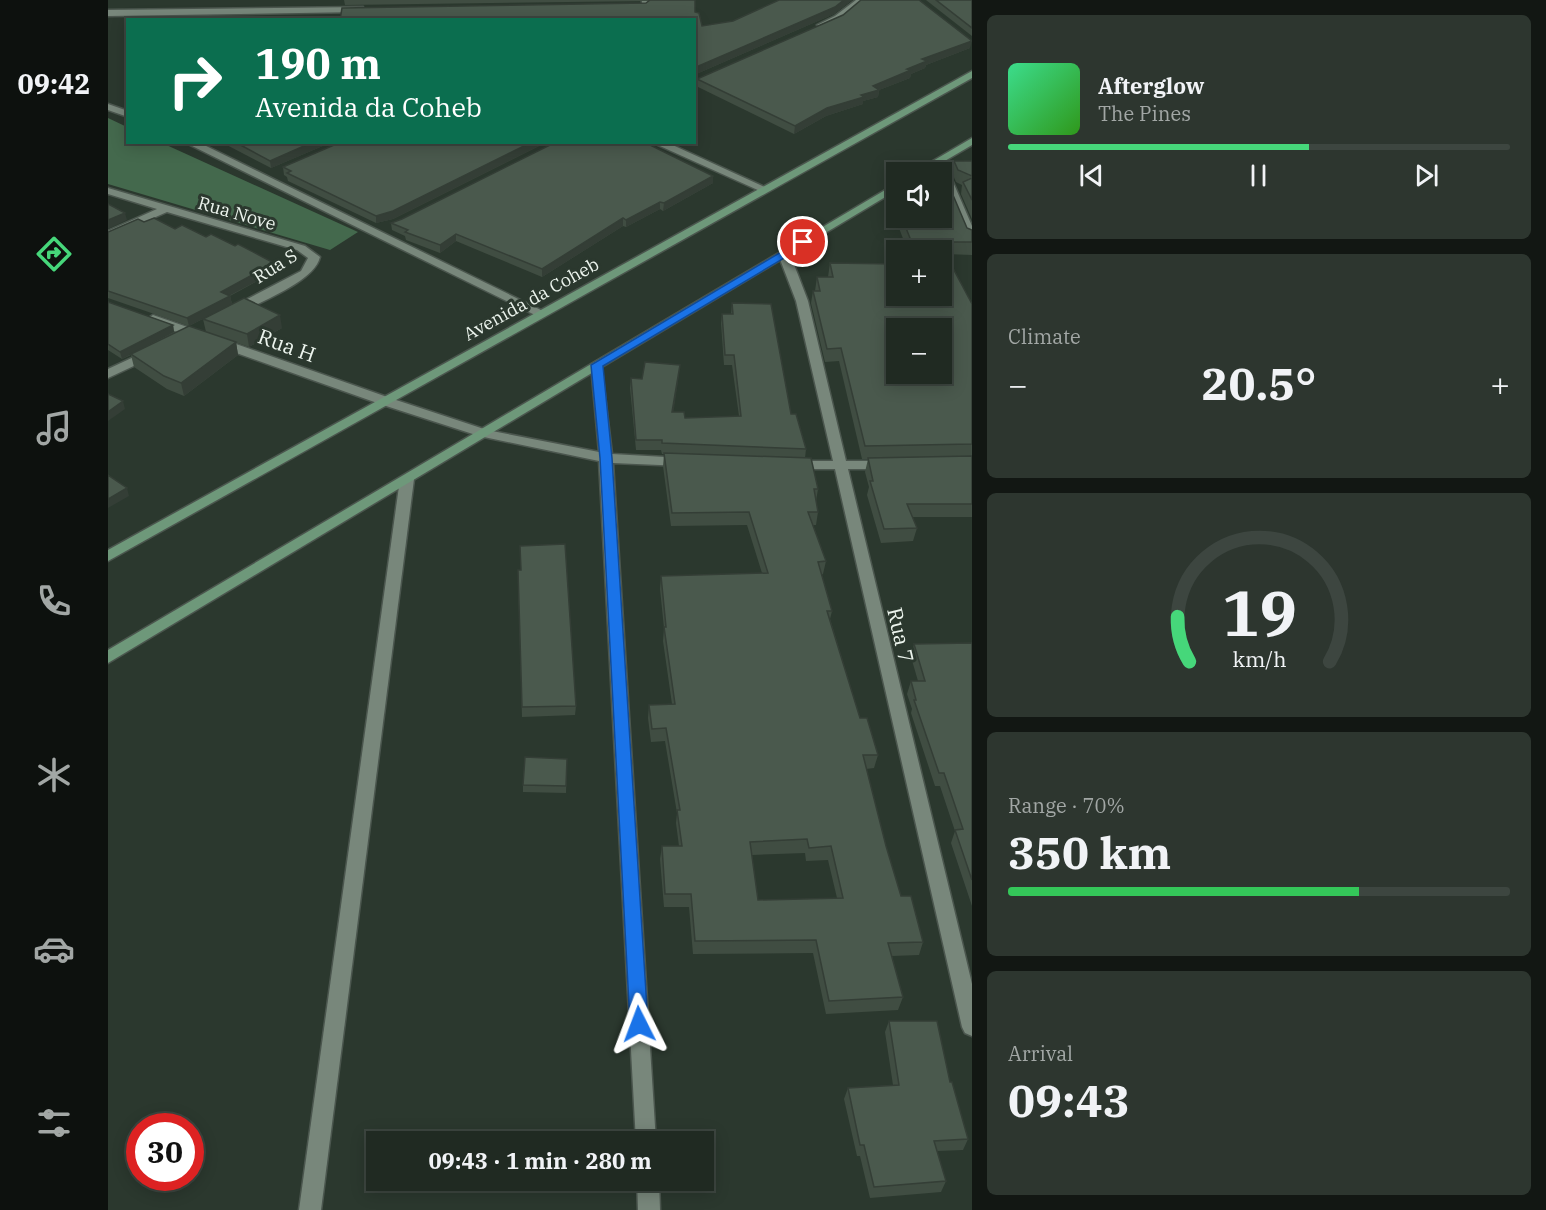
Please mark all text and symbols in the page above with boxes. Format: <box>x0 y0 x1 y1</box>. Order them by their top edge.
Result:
text: 190 m <box>255 36 381 91</box>
icon: right <box>156 42 234 120</box>
text: 09:42 <box>18 66 90 101</box>
text: Afterglow <box>1098 71 1205 100</box>
text: Avenida da Coheb <box>255 89 482 124</box>
text: The Pines <box>1098 100 1191 127</box>
icon: previous <box>1075 159 1108 192</box>
icon: pause <box>1242 159 1275 192</box>
icon: next <box>1410 159 1443 192</box>
map controls <box>886 162 952 384</box>
button: sound <box>886 162 952 228</box>
street label: Rua Nove <box>195 191 279 235</box>
pin <box>777 216 828 267</box>
icon: arrive <box>786 225 819 258</box>
icon: directions <box>33 233 75 275</box>
button: + <box>886 240 952 306</box>
street label: Rua S <box>249 244 301 288</box>
street label: Avenida da Coheb <box>459 252 603 346</box>
button: − <box>886 318 952 384</box>
street label: Rua H <box>254 322 320 368</box>
text: Climate <box>1008 323 1081 350</box>
text: 20.5° <box>1202 354 1316 412</box>
text: − <box>1008 363 1028 406</box>
text: + <box>1490 363 1510 406</box>
icon: music <box>33 407 75 449</box>
text: 19 <box>1222 572 1296 653</box>
icon: phone <box>33 580 75 622</box>
street label: Rua 7 <box>881 605 921 665</box>
text: km/h <box>1232 645 1286 673</box>
icon: climate <box>33 754 75 796</box>
text: Range · 70% <box>1008 792 1125 819</box>
text: 350 km <box>1008 823 1171 881</box>
icon: car <box>33 928 75 970</box>
position arrow <box>607 992 671 1056</box>
text: Arrival <box>1008 1040 1073 1067</box>
text: 09:43 <box>1008 1071 1130 1129</box>
icon: filters <box>33 1102 75 1144</box>
speed limit sign: 30 <box>126 1113 204 1191</box>
text: 09:43 · 1 min · 280 m <box>428 1146 652 1175</box>

